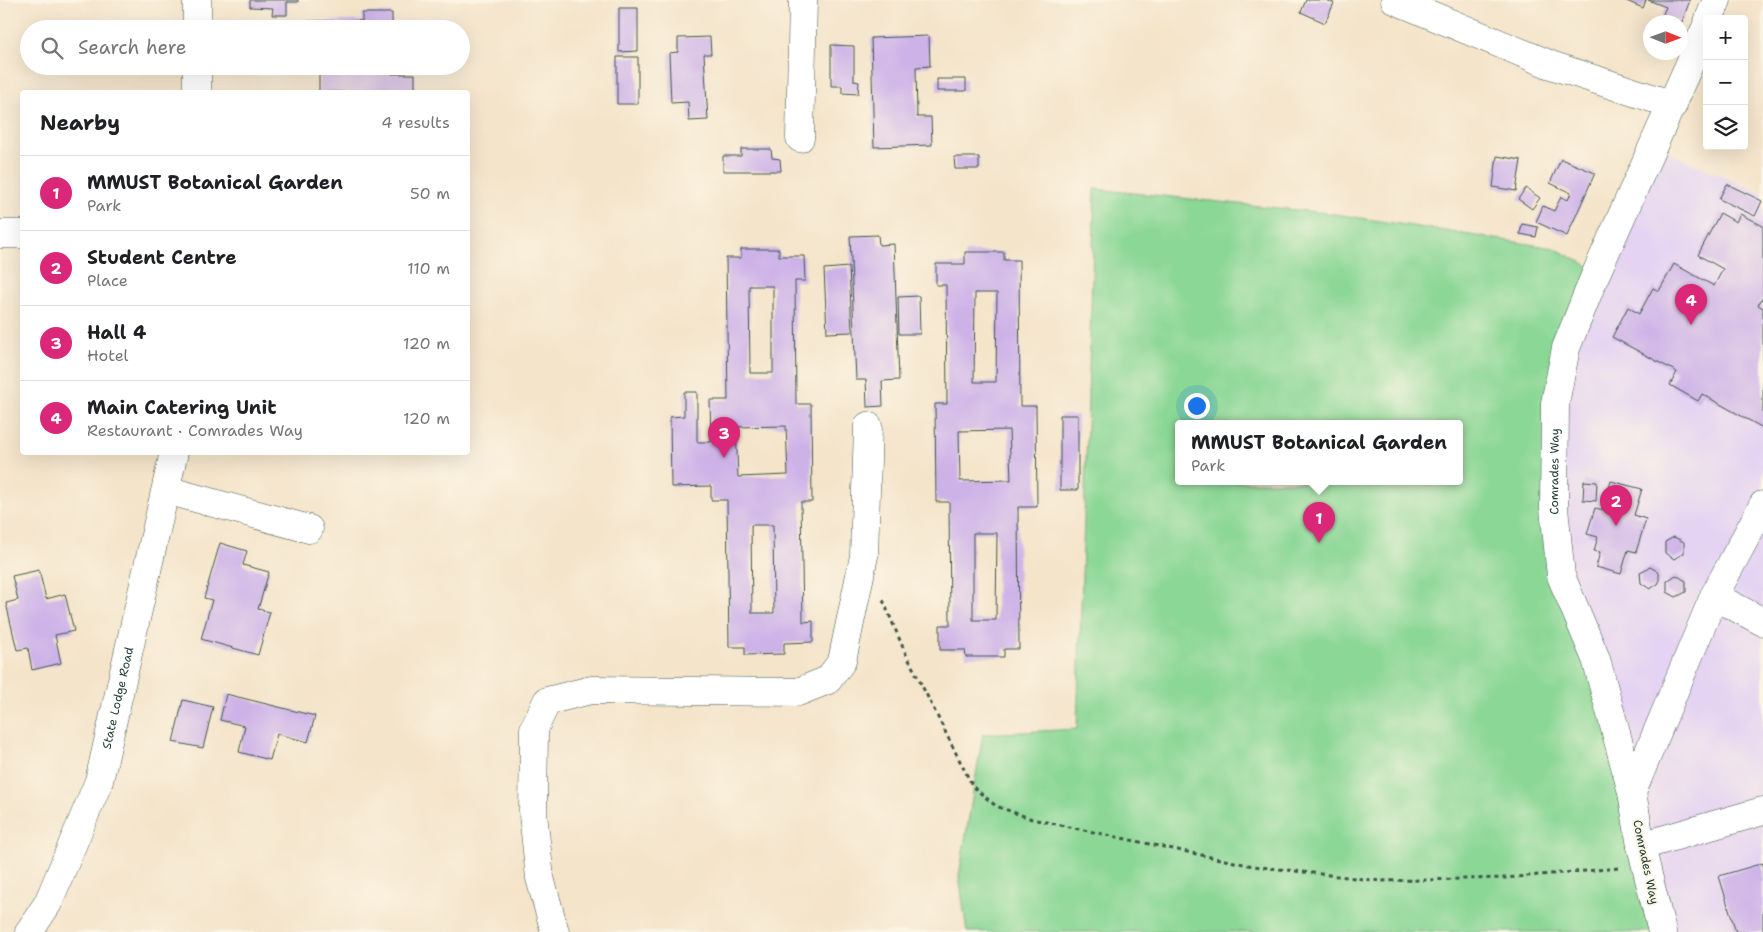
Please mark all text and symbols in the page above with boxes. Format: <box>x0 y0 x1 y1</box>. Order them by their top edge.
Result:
north arrow <box>1643 15 1688 60</box>
map controls <box>1703 15 1748 150</box>
button: + <box>1703 15 1748 60</box>
search box <box>20 20 470 75</box>
icon: search <box>38 34 66 62</box>
text: Search here <box>78 35 187 60</box>
button: − <box>1703 60 1748 105</box>
button: layers <box>1703 105 1748 150</box>
text: Nearby <box>40 109 120 137</box>
text: 4 results <box>381 112 450 133</box>
text: MMUST Botanical Garden <box>87 170 343 195</box>
text: 1 <box>52 183 60 204</box>
text: 50 m <box>410 183 450 204</box>
text: Park <box>87 195 121 216</box>
text: Student Centre <box>87 245 237 270</box>
text: 2 <box>50 258 62 279</box>
text: 110 m <box>407 258 450 279</box>
text: Place <box>87 270 128 291</box>
pin: 4 <box>1675 284 1707 325</box>
text: Hall 4 <box>87 320 146 345</box>
text: 3 <box>50 333 62 354</box>
text: 120 m <box>403 333 450 354</box>
text: Hotel <box>87 345 128 366</box>
your location <box>1184 393 1210 419</box>
text: Main Catering Unit <box>87 395 276 420</box>
text: 4 <box>50 408 62 429</box>
text: 120 m <box>403 408 450 429</box>
pin: 3 <box>708 417 740 458</box>
text: Restaurant · Comrades Way <box>87 420 303 441</box>
popup <box>1175 420 1463 485</box>
street label: Comrades Way <box>1546 428 1563 515</box>
text: MMUST Botanical Garden <box>1191 430 1447 455</box>
text: Park <box>1191 455 1225 476</box>
pin: 2 <box>1600 485 1632 526</box>
pin: 1 <box>1303 502 1335 543</box>
street label: State Lodge Road <box>99 645 137 751</box>
street label: Comrades Way <box>1629 818 1663 906</box>

